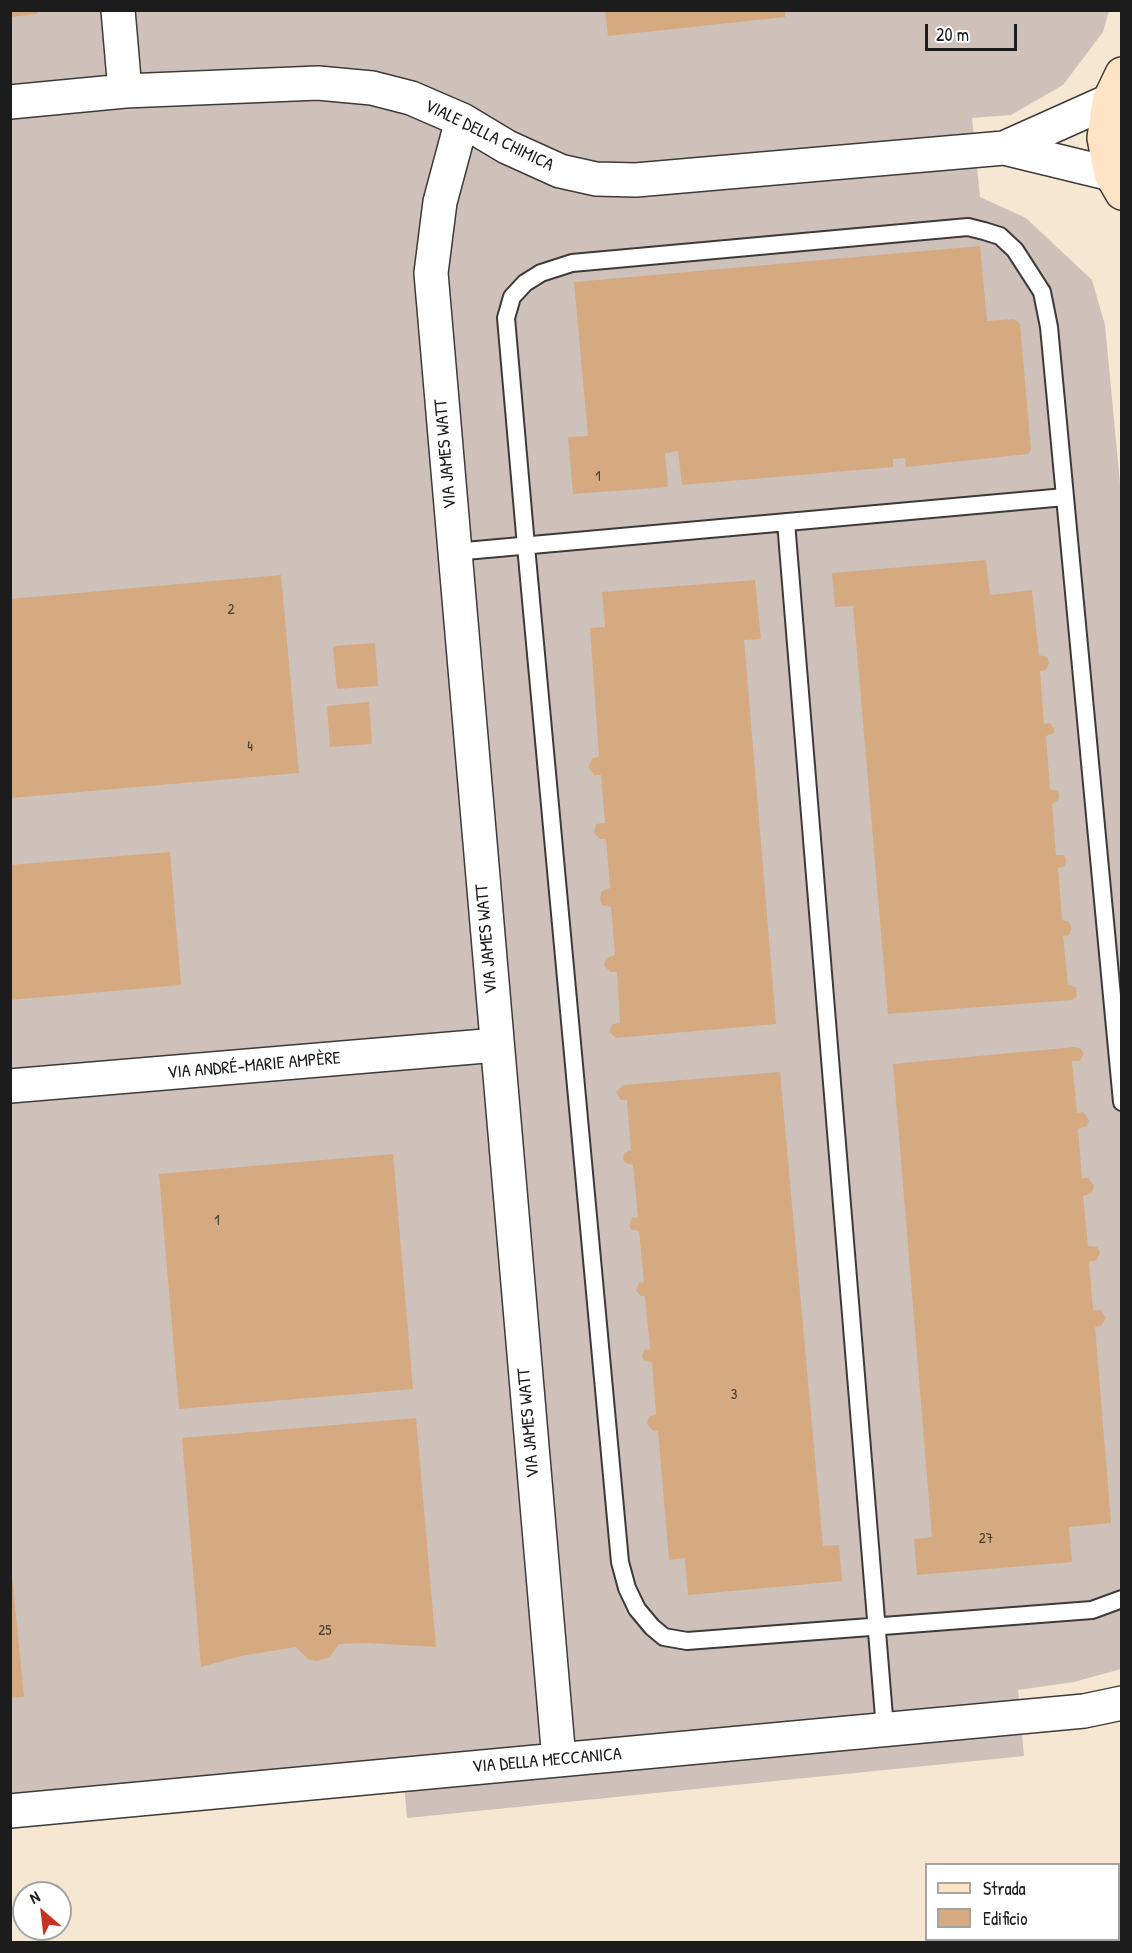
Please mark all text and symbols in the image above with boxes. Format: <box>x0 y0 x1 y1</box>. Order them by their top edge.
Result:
scale bar <box>928 12 1020 50</box>
text: 20 m <box>936 22 969 47</box>
street label: VIALE DELLA CHIMICA <box>421 95 557 177</box>
street label: VIA JAMES WATT <box>430 398 462 510</box>
house number: 1 <box>595 468 601 486</box>
house number: 2 <box>227 601 235 619</box>
house number: 4 <box>247 738 253 756</box>
street label: VIA JAMES WATT <box>471 883 503 995</box>
street label: VIA ANDRÉ-MARIE AMPÈRE <box>166 1048 342 1084</box>
house number: 1 <box>214 1212 220 1230</box>
street label: VIA JAMES WATT <box>513 1367 545 1479</box>
house number: 3 <box>731 1386 737 1404</box>
house number: 27 <box>979 1530 993 1548</box>
house number: 25 <box>318 1622 332 1640</box>
street label: VIA DELLA MECCANICA <box>471 1744 623 1778</box>
legend <box>925 1863 1120 1941</box>
text: Strada <box>983 1876 1026 1901</box>
north arrow <box>12 1881 72 1941</box>
text: N <box>26 1885 43 1909</box>
text: Edificio <box>983 1906 1027 1931</box>

